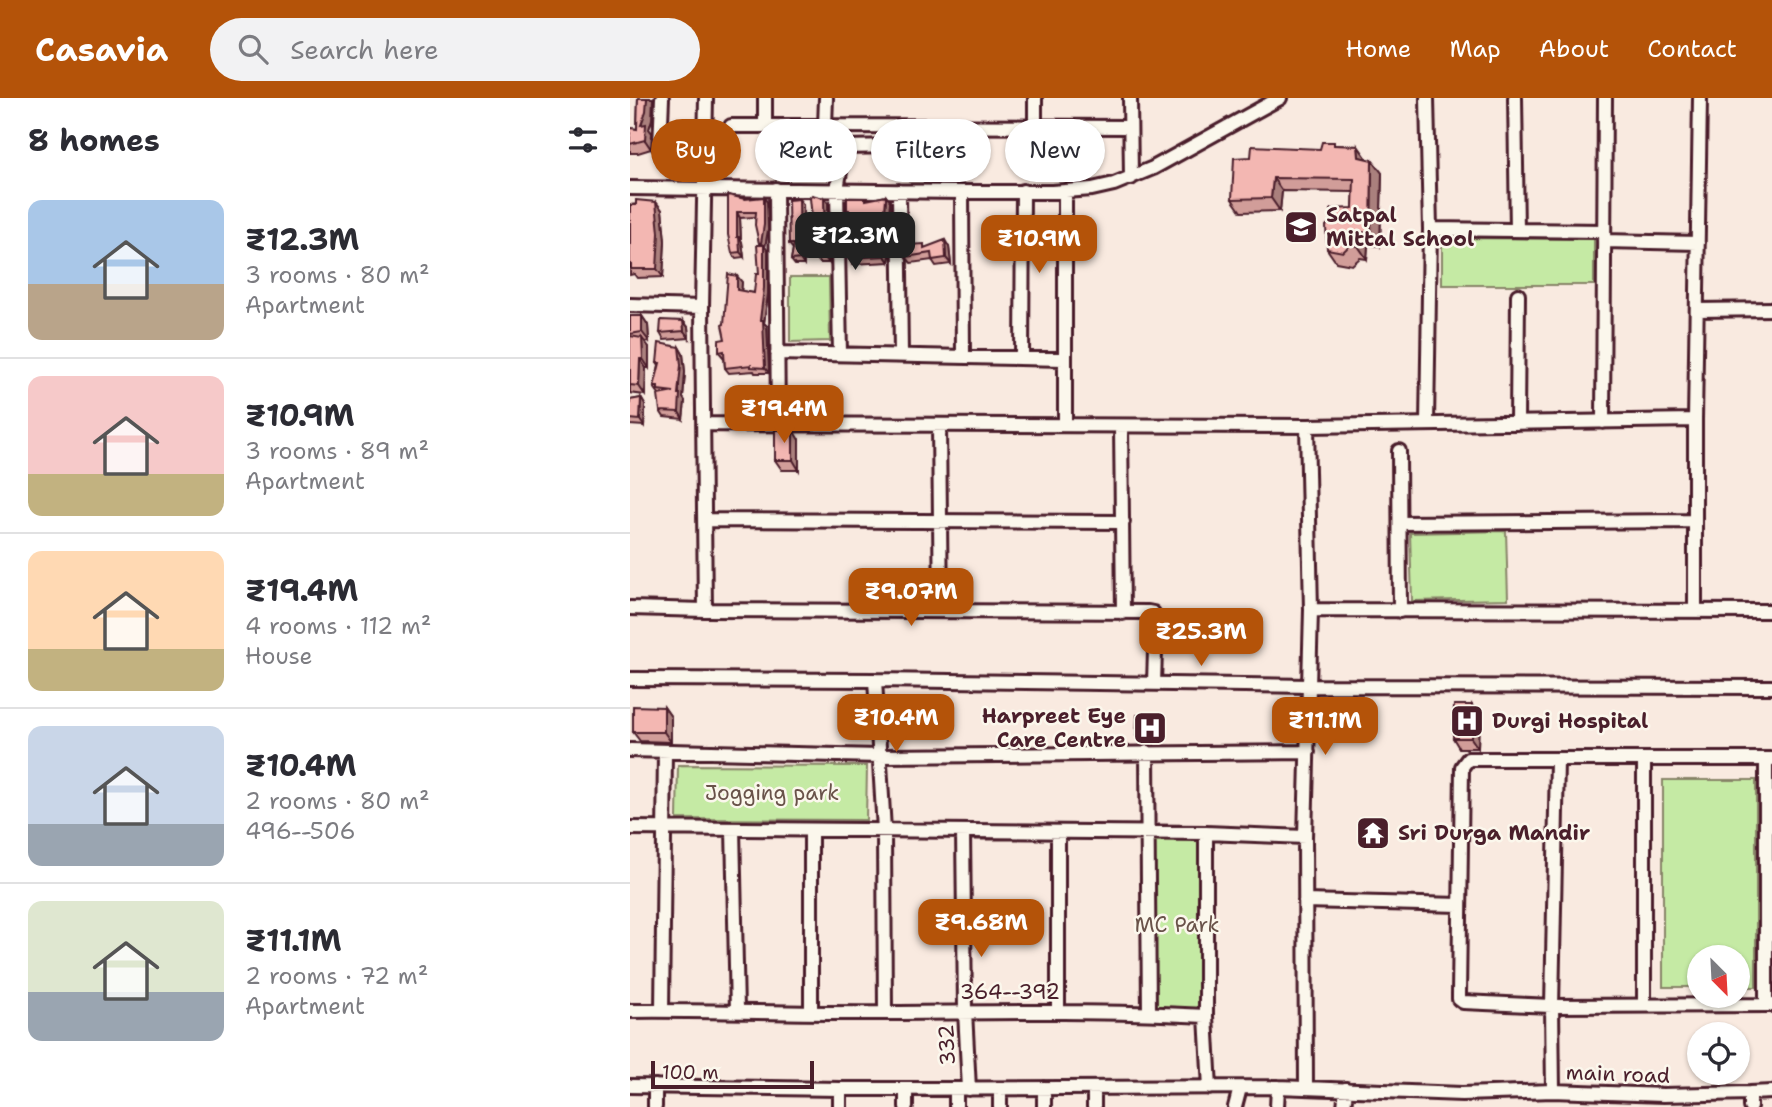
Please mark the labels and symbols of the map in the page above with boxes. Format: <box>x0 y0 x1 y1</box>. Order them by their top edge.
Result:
place label: Satpal Mittal School <box>1326 201 1474 253</box>
school or university icon: Satpal Mittal School <box>1282 208 1320 246</box>
pin: ₹12.3M <box>798 212 912 272</box>
pin: ₹10.9M <box>982 216 1096 275</box>
pin: ₹19.4M <box>727 386 841 445</box>
pin: ₹9.07M <box>854 568 968 628</box>
pin: ₹25.3M <box>1144 608 1258 668</box>
pin: ₹10.4M <box>839 694 953 754</box>
pin: ₹11.1M <box>1268 698 1382 757</box>
place label: Harpreet Eye Care Centre <box>982 702 1126 754</box>
hospital icon: Durgi Hospital <box>1448 702 1486 740</box>
place label: Durgi Hospital <box>1492 707 1648 735</box>
hospital icon: Harpreet Eye Care Centre <box>1131 709 1169 747</box>
park label: Jogging park <box>705 779 839 807</box>
temple icon: Sri Durga Mandir <box>1354 814 1392 852</box>
place label: Sri Durga Mandir <box>1398 819 1590 847</box>
pin: ₹9.68M <box>924 900 1038 959</box>
park label: MC Park <box>1134 911 1220 939</box>
north arrow <box>1687 945 1750 1008</box>
street label: 364--392 <box>960 978 1060 1006</box>
street label: 332 <box>932 1024 962 1066</box>
scale bar <box>651 1058 814 1090</box>
street label: main road <box>1565 1058 1671 1090</box>

